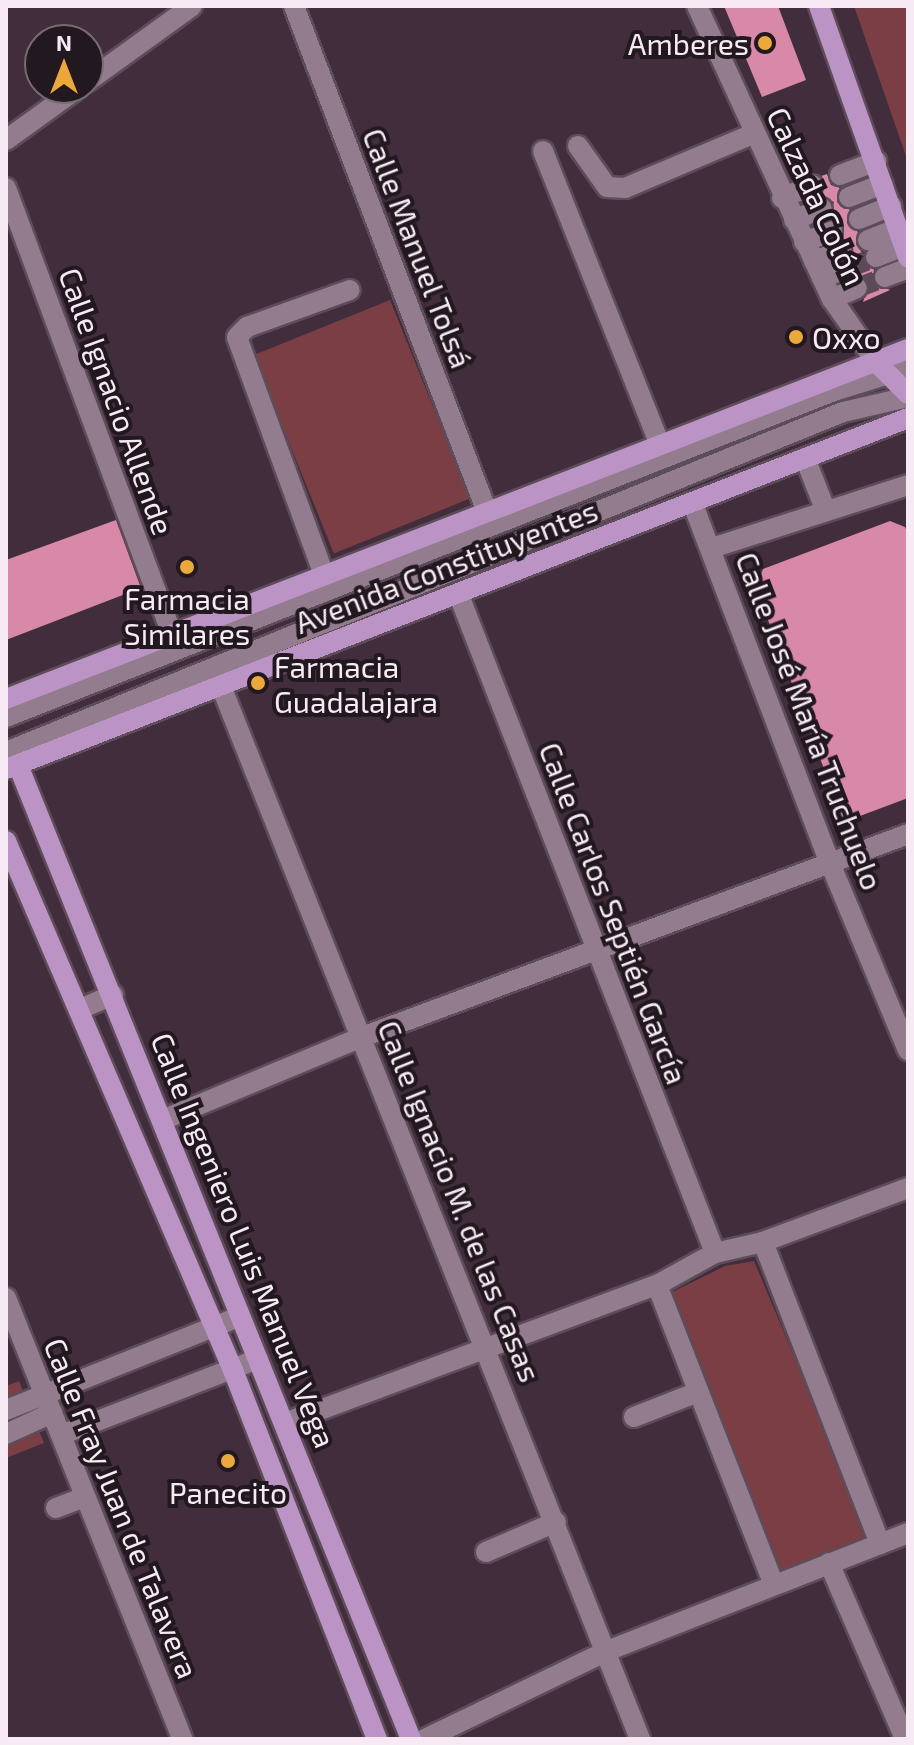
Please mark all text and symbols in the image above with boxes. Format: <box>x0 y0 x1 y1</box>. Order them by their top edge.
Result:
north arrow <box>24 24 104 104</box>
place label: Amberes <box>628 25 749 61</box>
text: N <box>56 29 72 55</box>
marker: Amberes <box>756 34 774 52</box>
street label: Calzada Colón <box>760 101 874 291</box>
street label: Calle Manuel Tolsá <box>356 123 480 373</box>
street label: Calle Ignacio Allende <box>52 262 182 540</box>
place label: Oxxo <box>812 319 880 355</box>
marker: Oxxo <box>787 328 805 346</box>
street label: Avenida Constituyentes <box>290 492 602 640</box>
street label: Calle José María Truchuelo <box>729 547 891 895</box>
marker: Farmacia Similares <box>178 558 196 576</box>
place label: Farmacia Similares <box>124 580 250 650</box>
place label: Farmacia Guadalajara <box>274 648 438 718</box>
marker: Farmacia Guadalajara <box>249 674 267 692</box>
street label: Calle Carlos Septién García <box>532 737 696 1089</box>
street label: Calle Ignacio M. de las Casas <box>371 1015 549 1387</box>
street label: Calle Ingeniero Luis Manuel Vega <box>144 1027 344 1453</box>
street label: Calle Fray Juan de Talavera <box>37 1332 207 1684</box>
marker: Panecito <box>219 1452 237 1470</box>
place label: Panecito <box>169 1474 287 1510</box>

